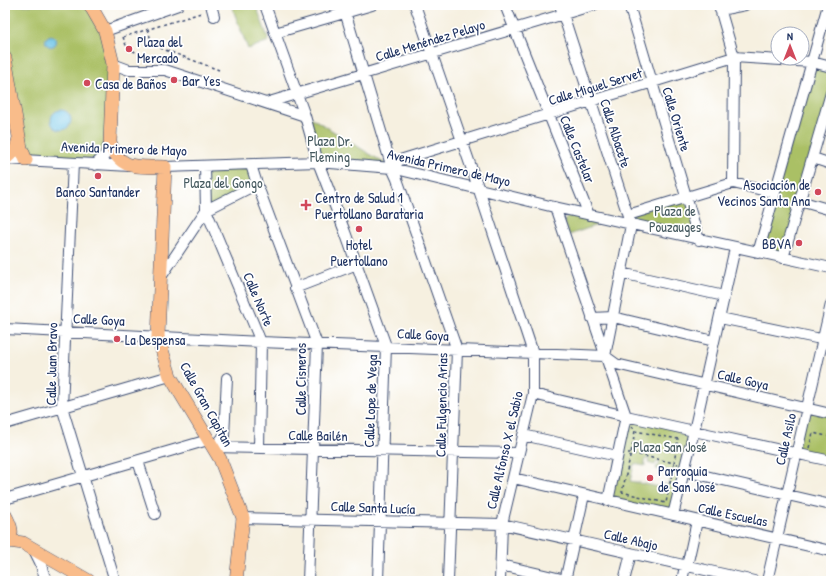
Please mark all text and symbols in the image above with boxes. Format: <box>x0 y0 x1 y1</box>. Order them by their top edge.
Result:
street label: Calle Menéndez Pelayo <box>373 14 488 67</box>
north arrow <box>770 26 810 66</box>
text: N <box>787 29 793 43</box>
place label: Plaza del Mercado <box>137 32 183 67</box>
marker: Plaza del Mercado <box>124 44 134 54</box>
street label: Calle Miguel Servet <box>546 63 645 110</box>
place label: Bar Yes <box>182 71 220 90</box>
place label: Casa de Baños <box>95 74 166 93</box>
marker: Bar Yes <box>169 75 179 85</box>
marker: Casa de Baños <box>82 78 92 88</box>
street label: Calle Oriente <box>658 84 696 154</box>
street label: Calle Albacete <box>596 96 636 170</box>
street label: Calle Castelar <box>556 112 600 186</box>
park label: Plaza Dr. Fleming <box>307 131 353 167</box>
street label: Avenida Primero de Mayo <box>61 136 188 161</box>
street label: Avenida Primero de Mayo <box>385 144 513 191</box>
marker: Banco Santander <box>93 171 103 181</box>
park label: Plaza del Gongo <box>183 173 263 193</box>
place label: Asociación de Vecinos Santa Ana <box>717 175 810 210</box>
place label: Banco Santander <box>56 182 141 201</box>
marker: Asociación de Vecinos Santa Ana <box>813 187 823 197</box>
place label: Centro de Salud 1 Puertollano Barataria <box>315 188 424 223</box>
marker: Centro de Salud 1 Puertollano Barataria <box>300 199 312 211</box>
park label: Plaza de Pouzauges <box>649 201 701 237</box>
marker: Hotel Puertollano <box>354 224 364 234</box>
place label: BBVA <box>762 234 791 253</box>
place label: Hotel Puertollano <box>330 235 388 270</box>
marker: BBVA <box>794 238 804 248</box>
street label: Calle Norte <box>239 269 279 329</box>
street label: Calle Goya <box>73 308 126 331</box>
street label: Calle Juan Bravo <box>41 322 61 406</box>
street label: Calle Goya <box>397 323 450 346</box>
place label: La Despensa <box>125 330 186 350</box>
marker: La Despensa <box>112 334 122 344</box>
street label: Calle Cisneros <box>291 343 310 415</box>
street label: Calle Fulgencio Arias <box>431 353 452 457</box>
street label: Calle Lope de Vega <box>359 354 382 448</box>
street label: Calle Gran Capitan <box>175 358 238 450</box>
street label: Calle Goya <box>715 364 771 395</box>
street label: Calle Alfonso X el Sabio <box>481 389 527 511</box>
street label: Calle Asilo <box>770 411 800 467</box>
street label: Calle Bailén <box>288 425 348 445</box>
park label: Plaza San José <box>633 437 707 456</box>
place label: Parroquia de San José <box>658 461 716 496</box>
marker: Parroquia de San José <box>645 473 655 483</box>
street label: Calle Santa Lucía <box>330 496 416 518</box>
street label: Calle Escuelas <box>696 497 770 531</box>
street label: Calle Abajo <box>602 524 660 555</box>

